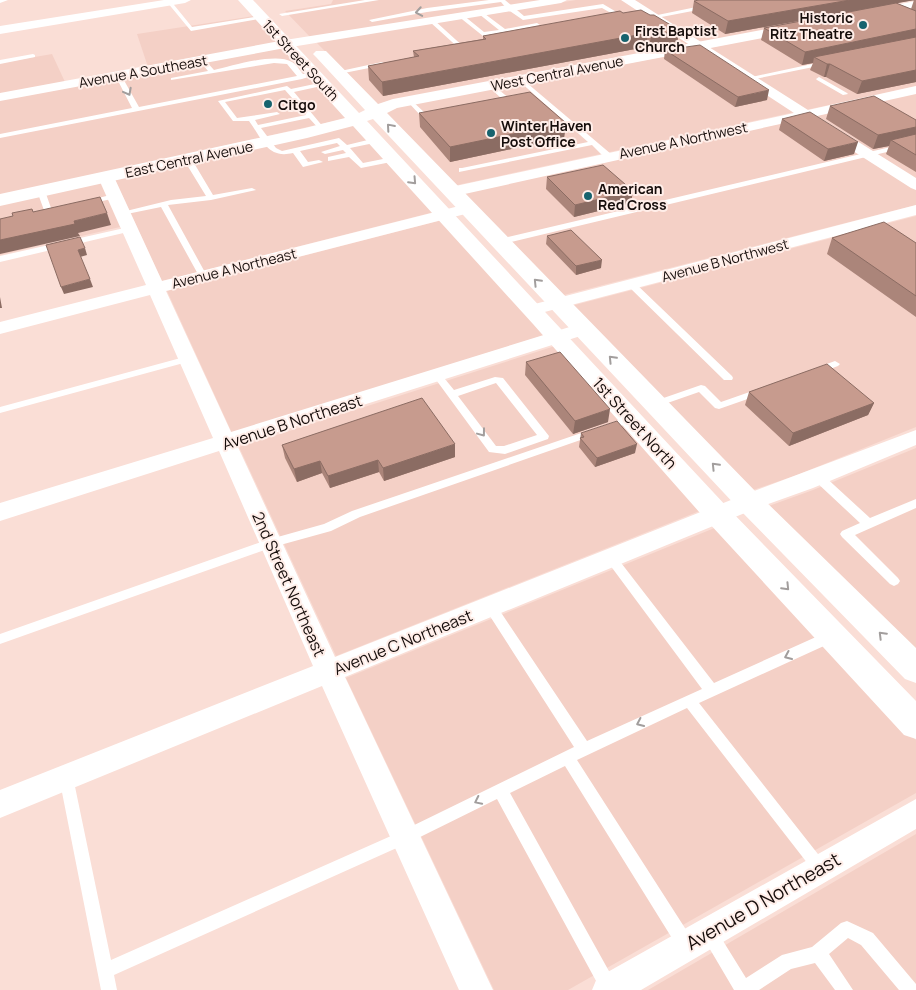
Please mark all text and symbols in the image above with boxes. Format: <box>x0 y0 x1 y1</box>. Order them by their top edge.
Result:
one-way arrow <box>415 6 424 16</box>
place label: Historic Ritz Theatre <box>770 8 853 43</box>
street label: 1st Street South <box>258 15 344 105</box>
marker: Historic Ritz Theatre <box>857 19 869 31</box>
place label: First Baptist Church <box>635 21 717 56</box>
marker: First Baptist Church <box>619 32 631 44</box>
street label: Avenue A Southeast <box>77 50 209 92</box>
street label: West Central Avenue <box>489 51 625 95</box>
one-way arrow <box>122 87 132 96</box>
place label: Citgo <box>278 95 316 114</box>
marker: Citgo <box>262 98 274 110</box>
place label: Winter Haven Post Office <box>501 116 592 151</box>
street label: Avenue A Northwest <box>617 117 749 163</box>
one-way arrow <box>386 124 395 133</box>
marker: Winter Haven Post Office <box>485 127 497 139</box>
street label: East Central Avenue <box>123 136 255 182</box>
one-way arrow <box>408 175 417 184</box>
place label: American Red Cross <box>598 179 667 214</box>
marker: American Red Cross <box>582 190 594 202</box>
street label: Avenue B Northwest <box>659 234 791 286</box>
street label: Avenue A Northeast <box>170 243 299 293</box>
one-way arrow <box>534 278 543 287</box>
one-way arrow <box>609 356 618 365</box>
street label: 1st Street North <box>588 372 682 474</box>
street label: Avenue B Northeast <box>219 389 365 455</box>
one-way arrow <box>476 427 484 436</box>
one-way arrow <box>712 463 721 472</box>
street label: 2nd Street Northeast <box>247 508 331 660</box>
one-way arrow <box>780 582 789 591</box>
street label: Avenue C Northeast <box>330 604 476 680</box>
one-way arrow <box>878 632 887 641</box>
one-way arrow <box>784 650 793 661</box>
one-way arrow <box>636 717 645 727</box>
one-way arrow <box>474 795 483 806</box>
street label: Avenue D Northeast <box>681 846 845 956</box>

